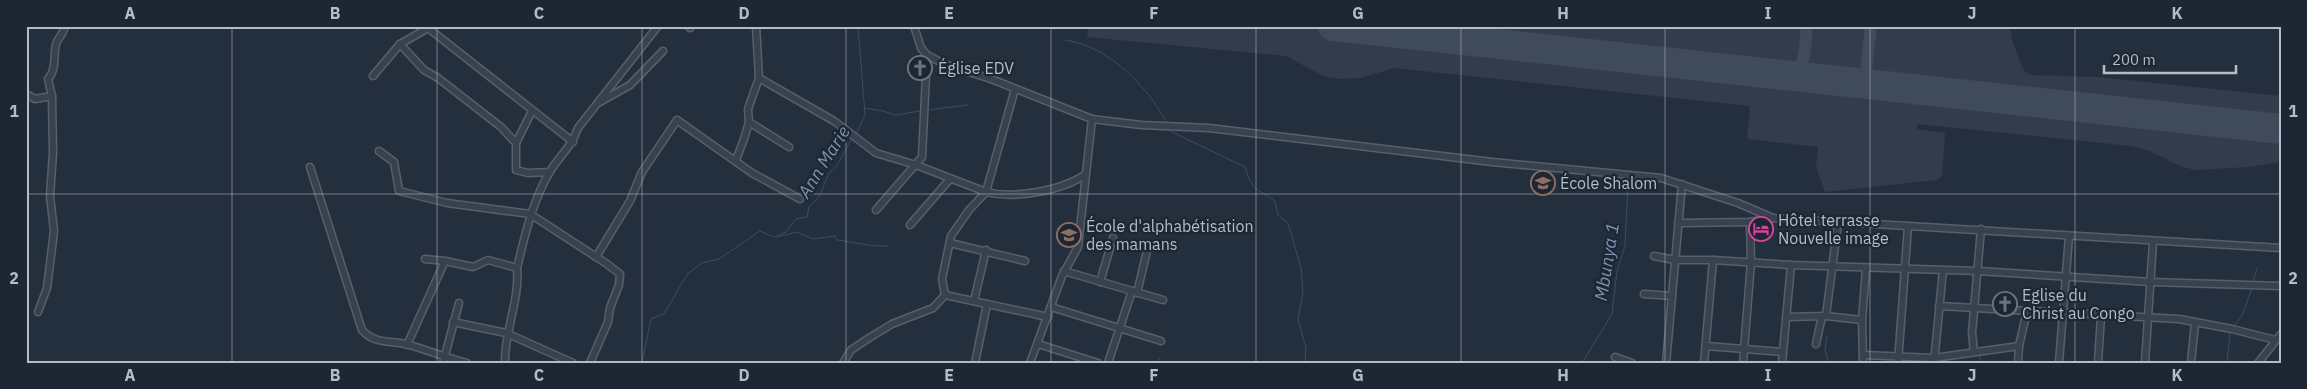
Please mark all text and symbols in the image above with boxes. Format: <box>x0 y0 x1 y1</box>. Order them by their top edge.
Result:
text: A <box>125 3 136 23</box>
text: B <box>330 3 341 23</box>
text: C <box>534 3 544 23</box>
text: D <box>738 3 750 23</box>
text: E <box>944 3 954 23</box>
text: F <box>1149 3 1159 23</box>
text: G <box>1352 3 1364 23</box>
text: H <box>1557 3 1569 23</box>
text: I <box>1765 3 1772 23</box>
text: J <box>1968 3 1976 23</box>
text: K <box>2171 3 2183 23</box>
scale bar <box>2104 42 2237 74</box>
text: 200 m <box>2112 50 2156 69</box>
church icon: Église EDV <box>907 55 933 81</box>
place label: Église EDV <box>938 57 1014 78</box>
text: 1 <box>9 101 19 121</box>
text: 1 <box>2288 101 2298 121</box>
water label: Ann Marie <box>792 121 855 203</box>
school or university icon: École Shalom <box>1530 170 1556 196</box>
place label: École Shalom <box>1560 172 1657 193</box>
place label: Hôtel terrasse Nouvelle image <box>1778 210 1889 248</box>
place label: École d'alphabétisation des mamans <box>1086 215 1254 254</box>
hotel icon: Hôtel terrasse Nouvelle image <box>1748 216 1774 242</box>
water label: Mbunya 1 <box>1589 221 1624 303</box>
school or university icon: École d'alphabétisation des mamans <box>1056 222 1082 248</box>
text: 2 <box>9 268 19 288</box>
text: 2 <box>2288 268 2298 288</box>
place label: Eglise du Christ au Congo <box>2022 285 2135 323</box>
church icon: Eglise du Christ au Congo <box>1992 291 2018 317</box>
text: A <box>125 365 136 385</box>
text: B <box>330 365 341 385</box>
text: C <box>534 365 544 385</box>
text: D <box>738 365 750 385</box>
text: E <box>944 365 954 385</box>
text: F <box>1149 365 1159 385</box>
text: G <box>1352 365 1364 385</box>
text: H <box>1557 365 1569 385</box>
text: I <box>1765 365 1772 385</box>
text: J <box>1968 365 1976 385</box>
text: K <box>2171 365 2183 385</box>

